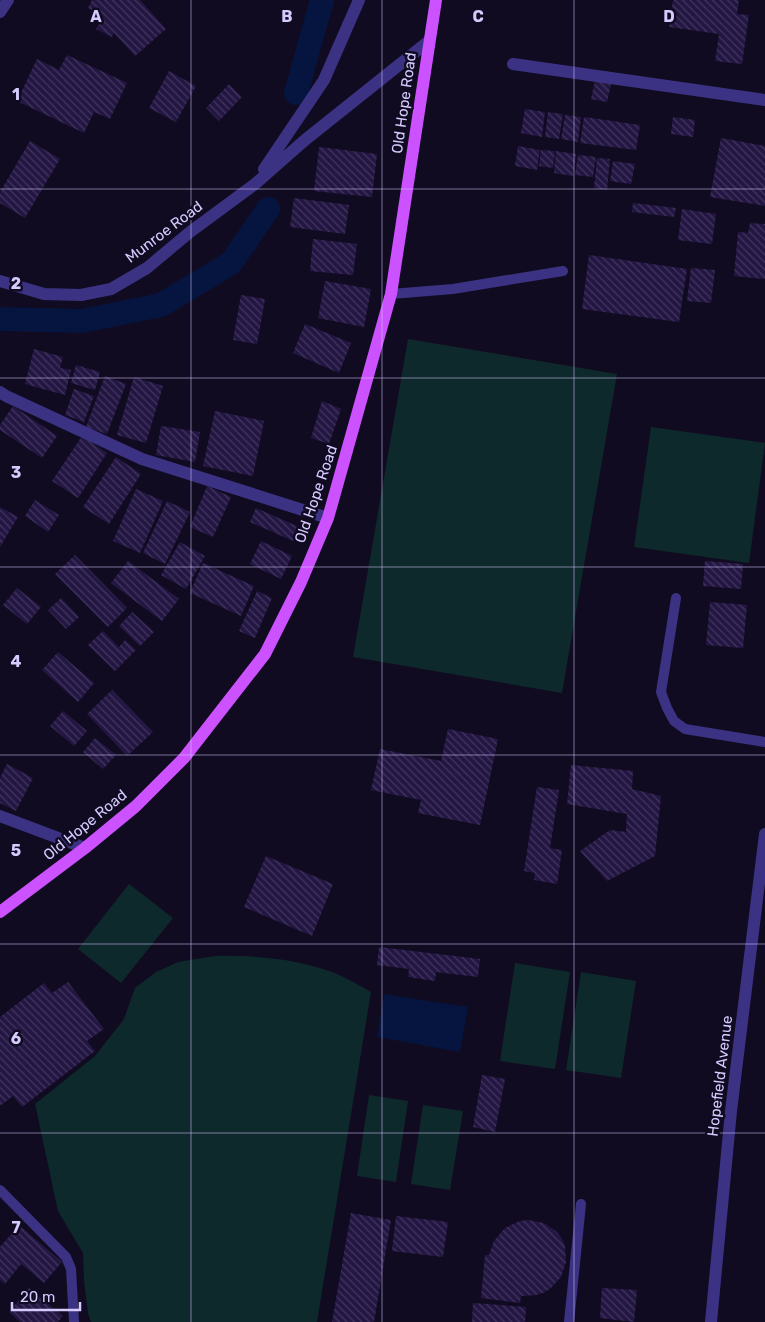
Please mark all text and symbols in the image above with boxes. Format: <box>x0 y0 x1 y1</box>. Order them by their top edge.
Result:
text: A <box>90 7 102 26</box>
text: B <box>281 7 293 26</box>
text: C <box>472 7 484 26</box>
text: D <box>663 7 675 26</box>
street label: Old Hope Road <box>388 51 420 155</box>
text: 1 <box>12 85 20 104</box>
street label: Munroe Road <box>122 197 206 267</box>
text: 2 <box>11 274 21 293</box>
street label: Old Hope Road <box>291 443 341 545</box>
text: 3 <box>11 463 21 482</box>
text: 4 <box>11 652 22 671</box>
street label: Old Hope Road <box>40 786 130 864</box>
text: 5 <box>11 841 21 860</box>
street label: Hopefield Avenue <box>704 1015 736 1137</box>
text: 6 <box>11 1029 21 1048</box>
text: 7 <box>11 1218 21 1237</box>
scale bar <box>12 1280 80 1312</box>
text: 20 m <box>20 1288 55 1306</box>

